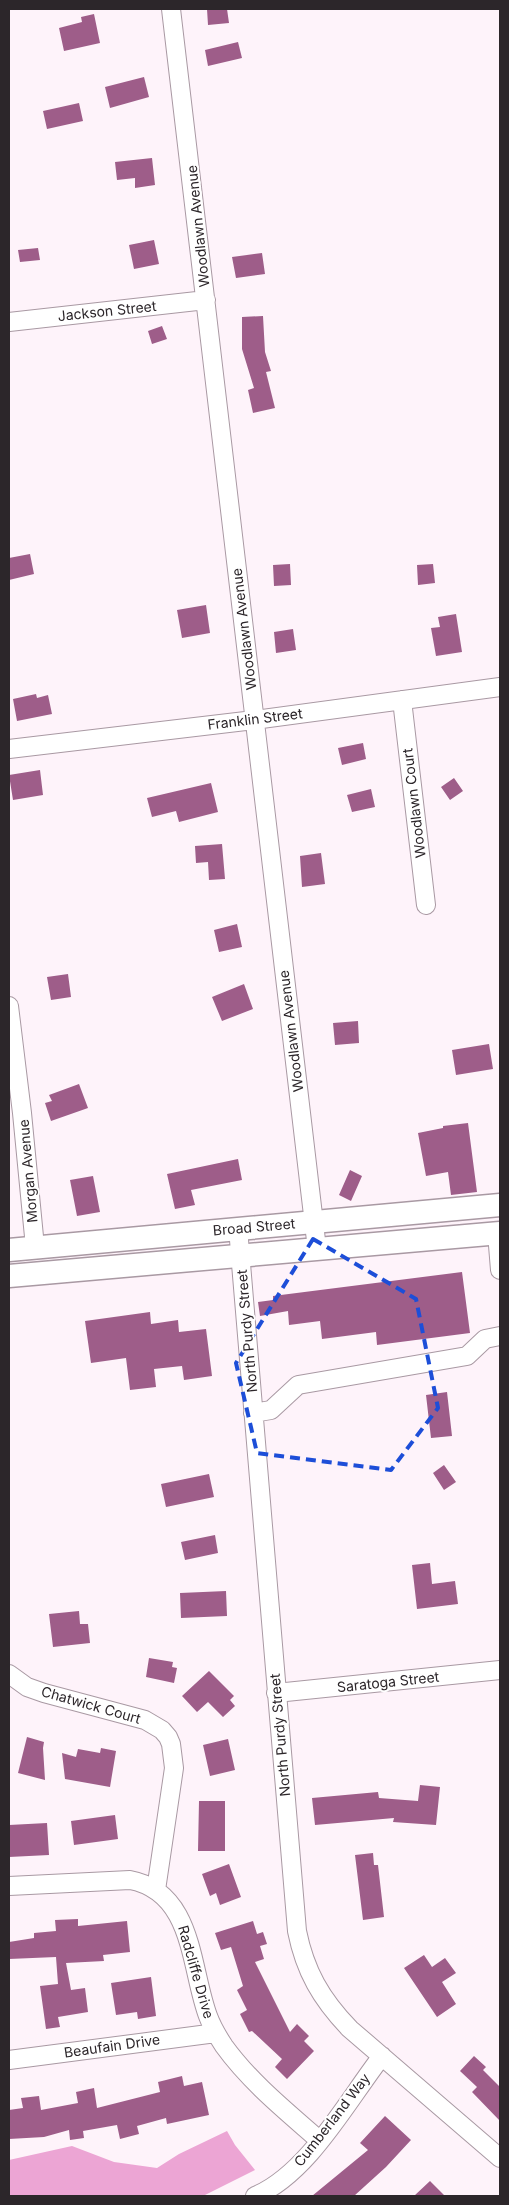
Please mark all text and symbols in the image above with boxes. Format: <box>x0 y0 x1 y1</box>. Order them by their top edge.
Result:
street label: Woodlawn Avenue <box>183 164 212 288</box>
street label: Jackson Street <box>57 297 157 324</box>
street label: Woodlawn Avenue <box>228 567 259 691</box>
street label: Franklin Street <box>207 704 304 733</box>
street label: Woodlawn Court <box>398 747 429 859</box>
street label: Woodlawn Avenue <box>275 969 306 1093</box>
street label: Morgan Avenue <box>15 1119 40 1224</box>
street label: Broad Street <box>212 1214 296 1239</box>
street label: North Purdy Street <box>233 1268 260 1393</box>
street label: Saratoga Street <box>336 1668 440 1695</box>
street label: North Purdy Street <box>266 1672 293 1797</box>
street label: Chatwick Court <box>39 1682 143 1727</box>
street label: Radcliffe Drive <box>175 1923 218 2021</box>
street label: Beaufain Drive <box>63 2030 161 2061</box>
street label: Cumberland Way <box>290 2070 373 2170</box>

